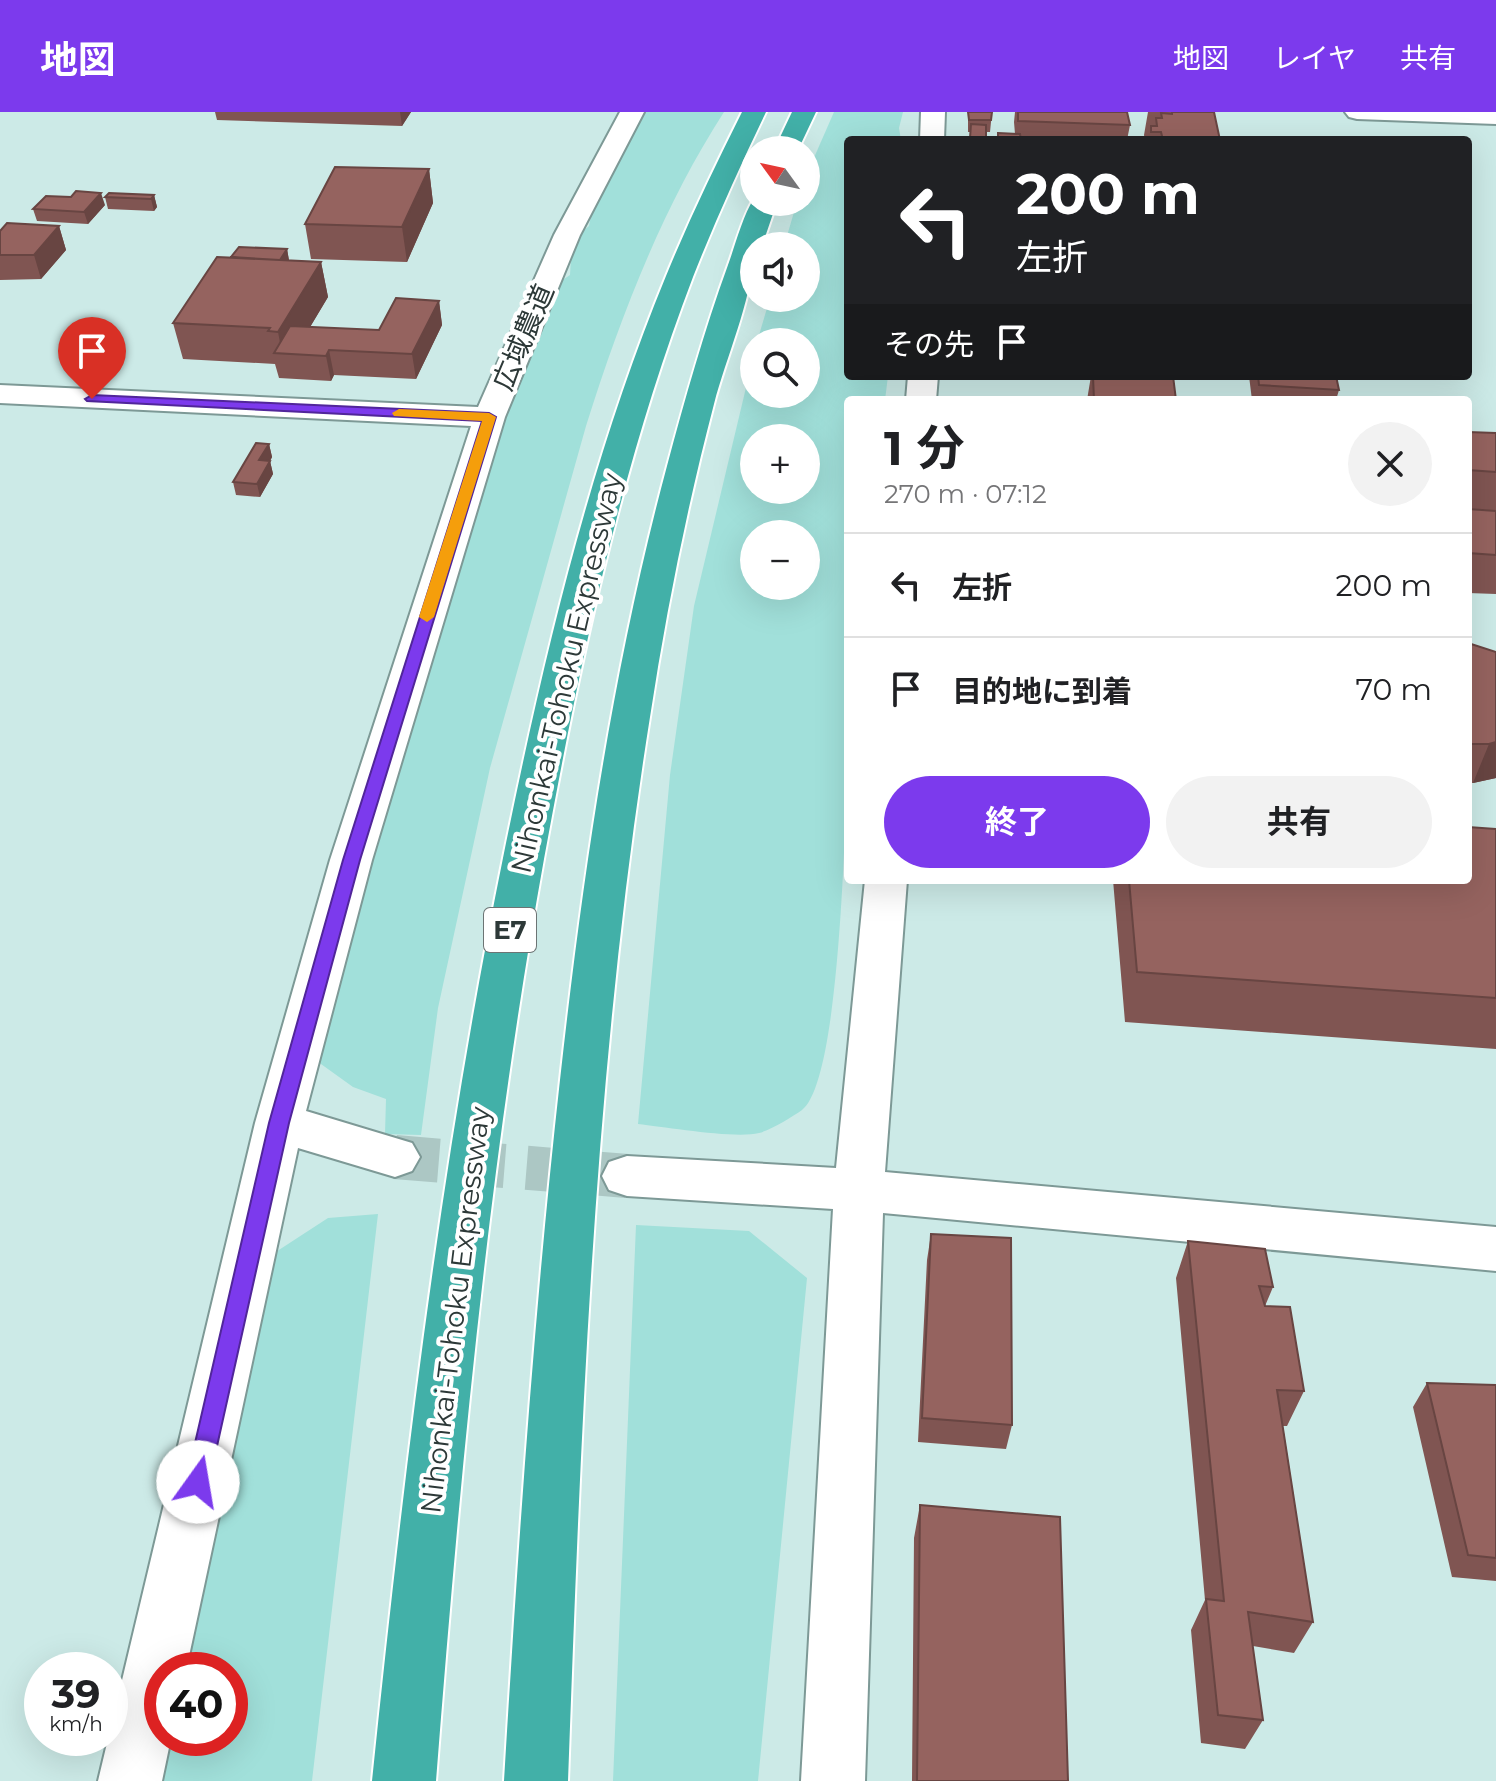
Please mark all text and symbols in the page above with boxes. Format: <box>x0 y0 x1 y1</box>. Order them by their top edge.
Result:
text: 地図 <box>40 36 116 83</box>
text: 地図 <box>1173 41 1229 75</box>
text: レイヤ <box>1273 41 1356 75</box>
text: 共有 <box>1400 41 1456 75</box>
north arrow <box>740 136 820 216</box>
map controls <box>740 136 820 600</box>
text: 200 m <box>1016 160 1200 228</box>
icon: left <box>884 168 988 272</box>
button: sound <box>740 232 820 312</box>
text: 左折 <box>1016 235 1088 279</box>
street label: 広域農道 <box>485 279 561 395</box>
pin <box>58 317 126 399</box>
icon: arrive <box>990 320 1034 364</box>
text: その先 <box>884 326 974 363</box>
button: search <box>740 328 820 408</box>
icon: arrive <box>70 329 114 373</box>
text: 1 分 <box>884 419 964 477</box>
button: close <box>1348 422 1432 506</box>
button: + <box>740 424 820 504</box>
street label: Nihonkai-Tohoku Expressway <box>503 469 629 876</box>
text: 270 m · 07:12 <box>884 478 1047 510</box>
button: − <box>740 520 820 600</box>
icon: left <box>884 563 928 607</box>
text: 200 m <box>1336 567 1432 604</box>
text: 左折 <box>952 569 1012 606</box>
icon: arrive <box>884 667 928 711</box>
text: 70 m <box>1355 671 1432 708</box>
text: 目的地に到着 <box>952 673 1132 710</box>
button: 終了 <box>884 776 1150 868</box>
button: 共有 <box>1166 776 1432 868</box>
road number: E7 <box>484 908 536 952</box>
street label: Nihonkai-Tohoku Expressway <box>413 1104 497 1515</box>
position arrow <box>156 1440 240 1524</box>
speed limit sign: 40 <box>144 1652 248 1756</box>
text: 39 <box>51 1669 101 1718</box>
text: km/h <box>49 1712 103 1736</box>

